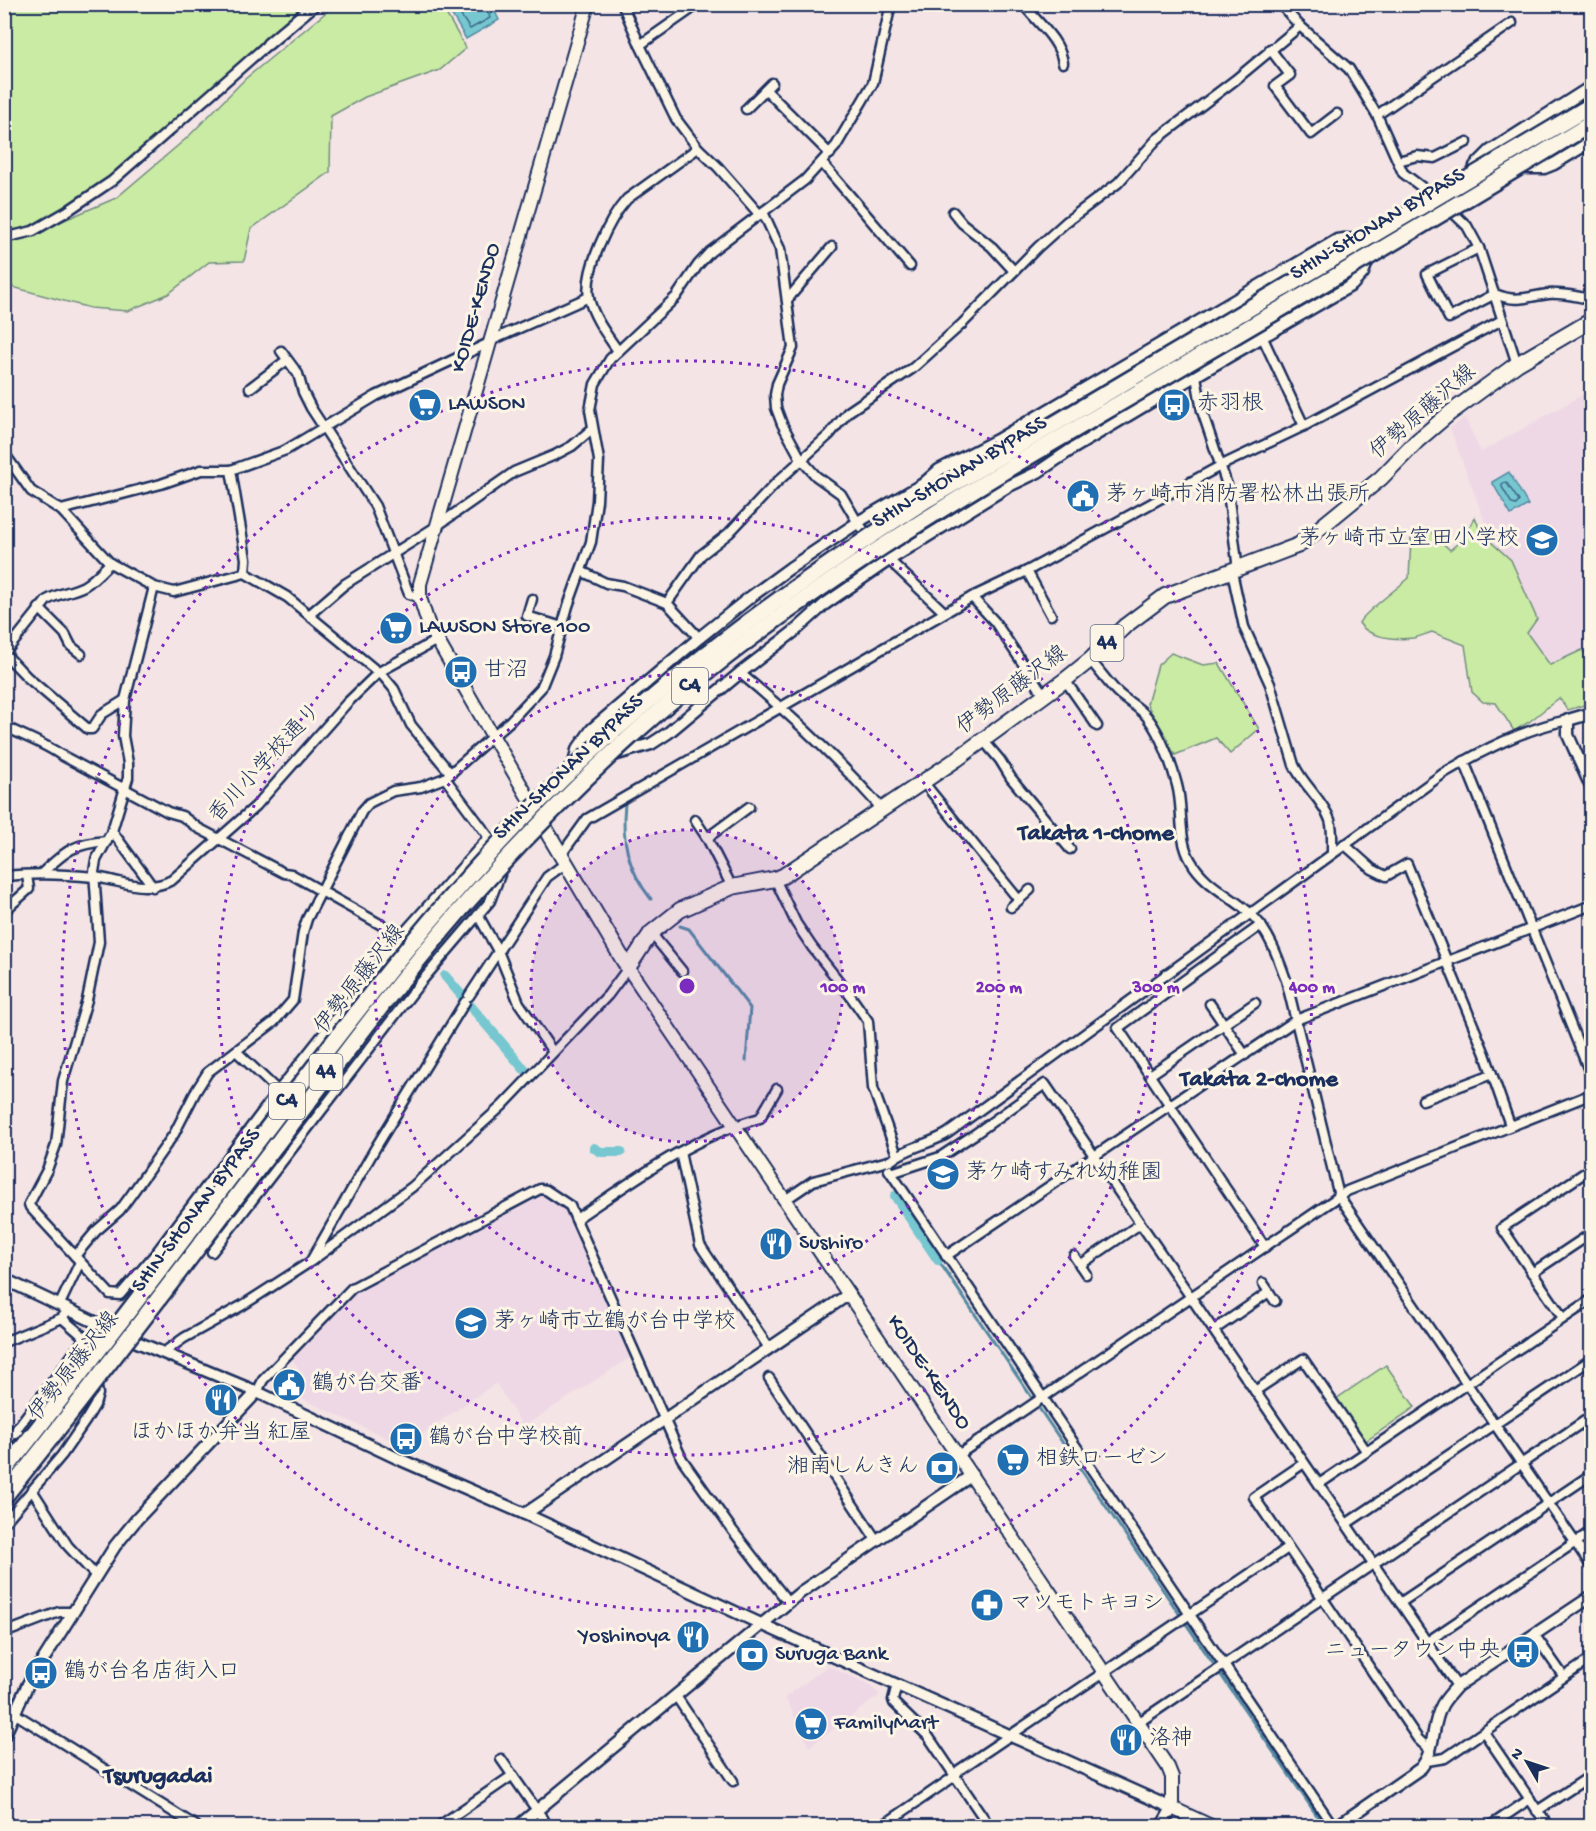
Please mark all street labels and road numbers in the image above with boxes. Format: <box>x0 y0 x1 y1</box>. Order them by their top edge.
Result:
street label: SHIN-SHONAN BYPASS <box>1286 162 1471 287</box>
street label: KOIDE-KENDO <box>446 240 508 376</box>
street label: 伊勢原藤沢線 <box>1364 358 1482 466</box>
street label: SHIN-SHONAN BYPASS <box>868 410 1053 535</box>
road number: 44 <box>1090 625 1124 661</box>
street label: 伊勢原藤沢線 <box>951 639 1074 741</box>
road number: C4 <box>672 668 708 704</box>
street label: SHIN-SHONAN BYPASS <box>488 689 650 847</box>
street label: 香川小学校通り <box>203 698 328 829</box>
street label: 伊勢原藤沢線 <box>309 919 412 1040</box>
road number: 44 <box>310 1054 342 1090</box>
road number: C4 <box>269 1083 305 1119</box>
street label: SHIN-SHONAN BYPASS <box>127 1123 268 1298</box>
street label: 伊勢原藤沢線 <box>23 1306 126 1427</box>
street label: KOIDE-KENDO <box>880 1310 976 1436</box>

